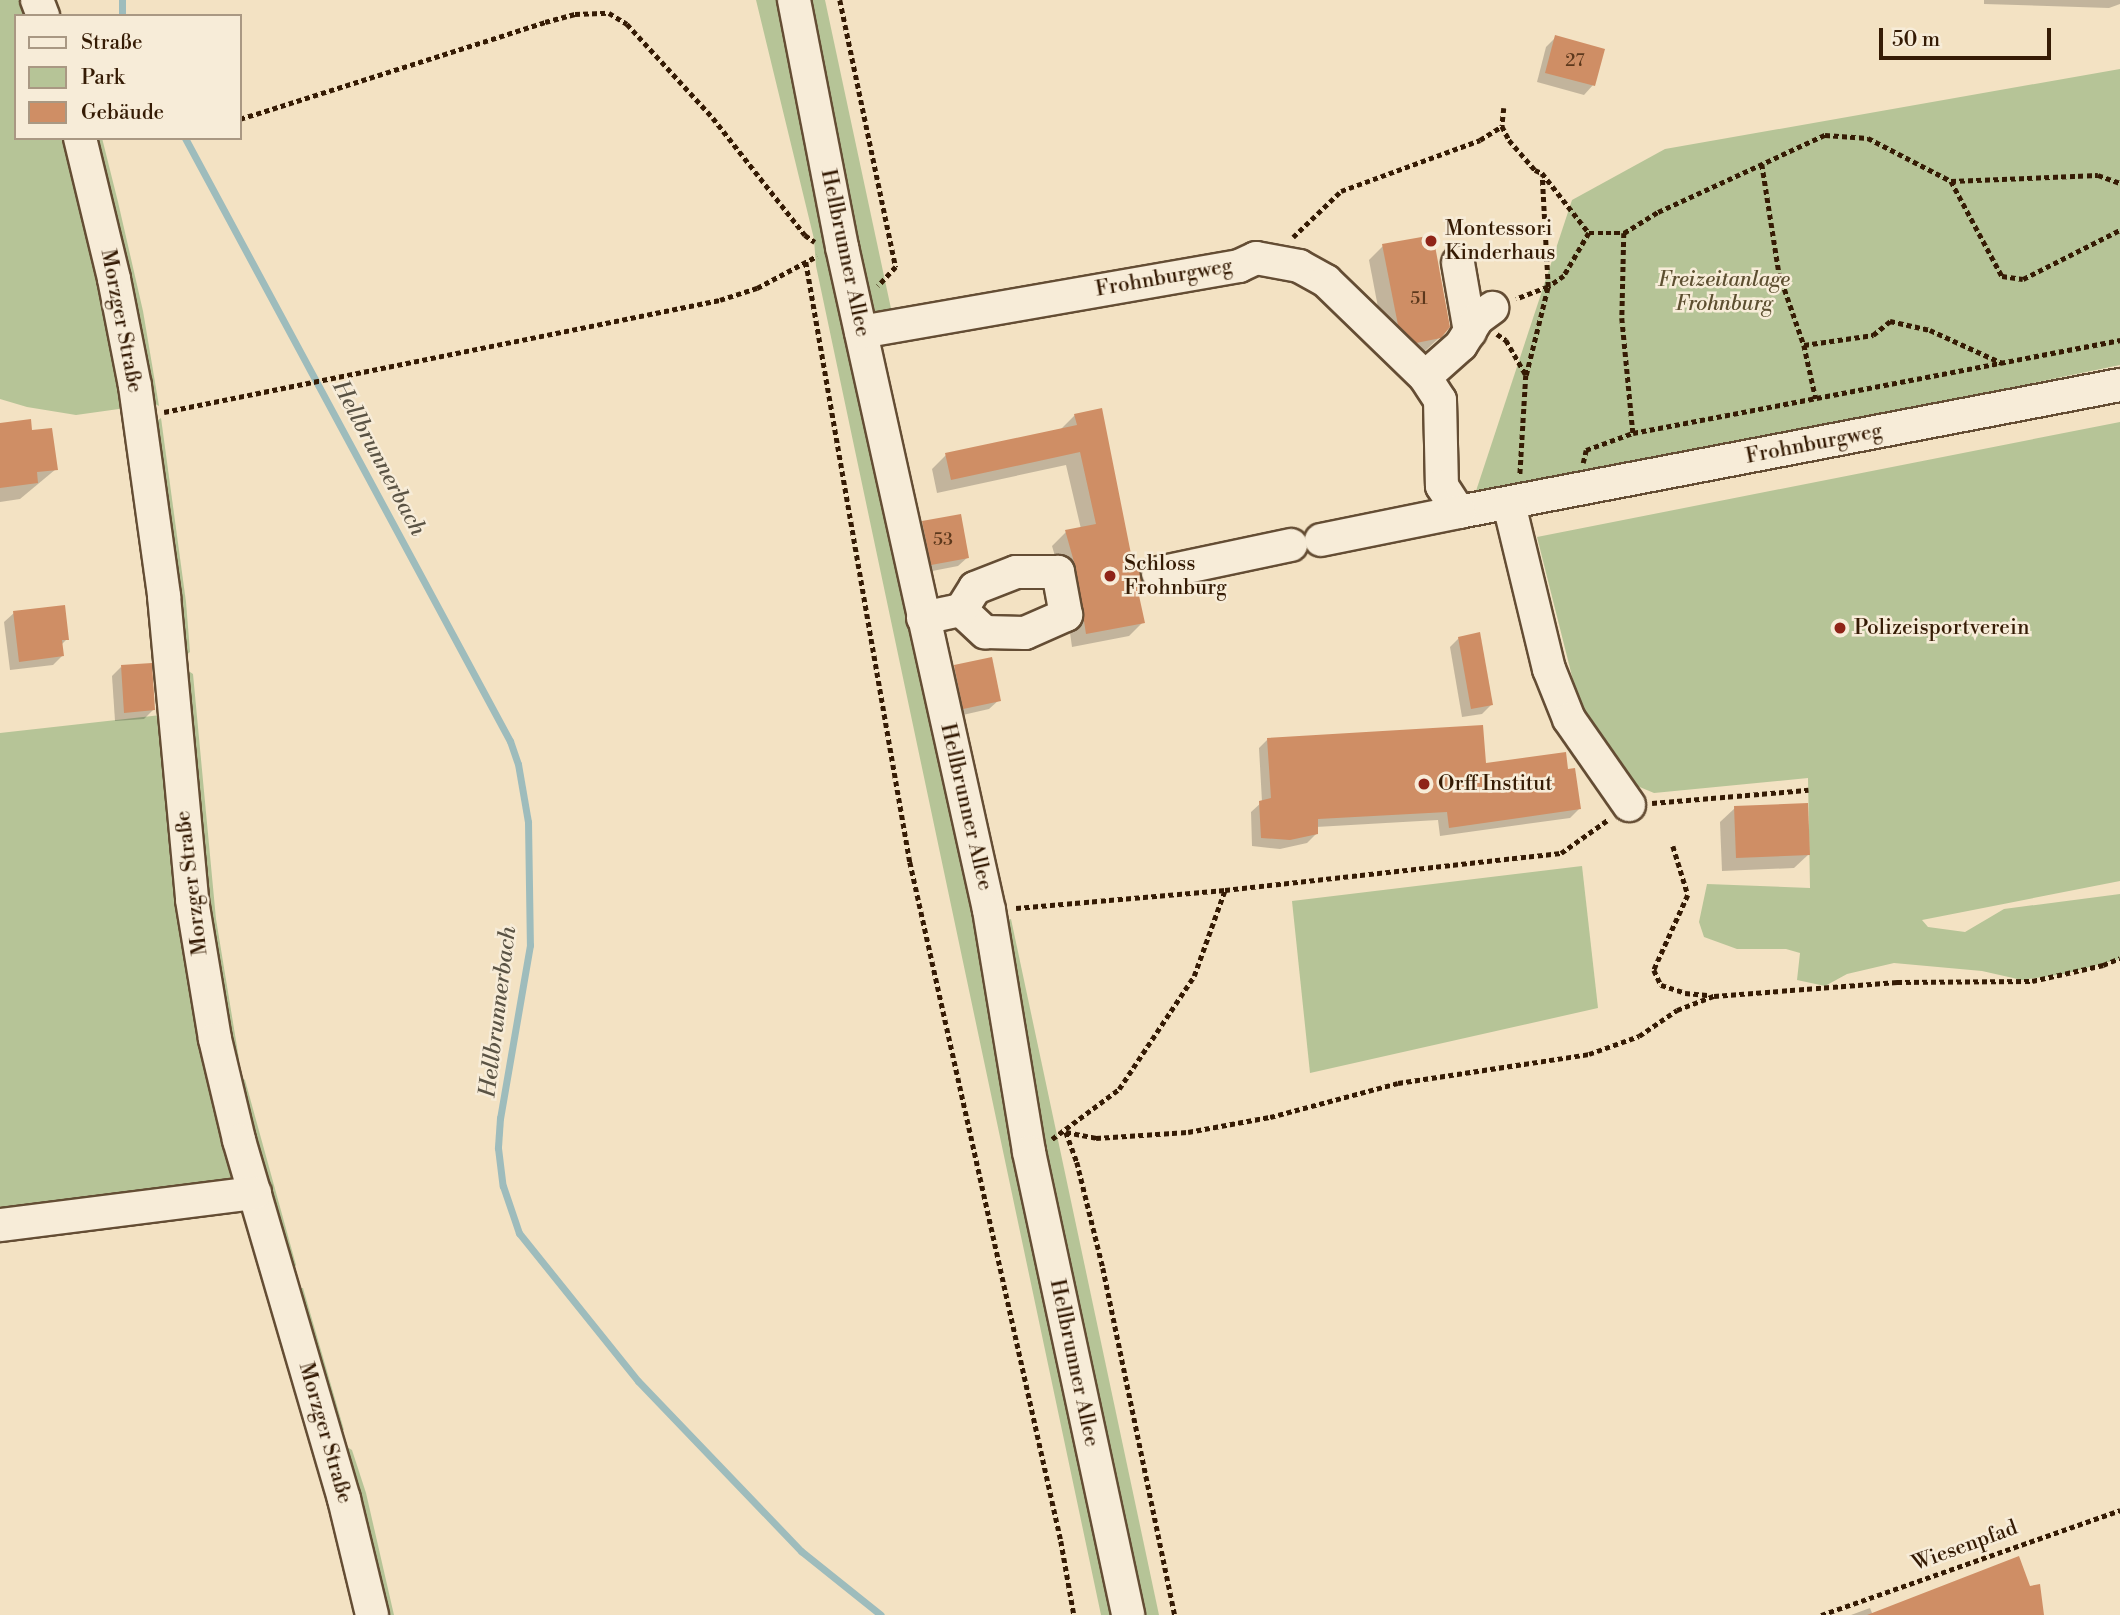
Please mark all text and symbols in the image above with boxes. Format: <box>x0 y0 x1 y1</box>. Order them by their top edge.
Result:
legend <box>14 14 242 140</box>
scale bar <box>1882 14 2054 58</box>
text: 50 m <box>1892 27 1940 53</box>
text: Straße <box>81 30 143 56</box>
house number: 27 <box>1565 50 1585 72</box>
text: Park <box>81 65 125 91</box>
text: Gebäude <box>81 100 164 126</box>
street label: Hellbrunner Allee <box>815 167 875 339</box>
place label: Montessori Kinderhaus <box>1445 216 1555 266</box>
marker: Montessori Kinderhaus <box>1423 233 1439 249</box>
street label: Morzger Straße <box>95 247 147 395</box>
street label: Frohnburgweg <box>1093 254 1235 302</box>
park label: Freizeitanlage Frohnburg <box>1658 267 1790 317</box>
house number: 51 <box>1410 288 1428 310</box>
water label: Hellbrunnerbach <box>326 376 432 540</box>
street label: Frohnburgweg <box>1743 418 1885 470</box>
house number: 53 <box>933 529 953 551</box>
place label: Schloss Frohnburg <box>1124 551 1227 601</box>
marker: Schloss Frohnburg <box>1102 568 1118 584</box>
place label: Polizeisportverein <box>1854 615 2029 641</box>
marker: Polizeisportverein <box>1832 620 1848 636</box>
street label: Hellbrunner Allee <box>935 721 997 893</box>
place label: Orff Institut <box>1438 771 1553 797</box>
marker: Orff Institut <box>1416 776 1432 792</box>
street label: Morzger Straße <box>171 809 213 957</box>
water label: Hellbrunnerbach <box>474 925 522 1099</box>
street label: Hellbrunner Allee <box>1044 1277 1104 1449</box>
street label: Morzger Straße <box>293 1360 357 1506</box>
street label: Wiesenpfad <box>1909 1515 2021 1577</box>

